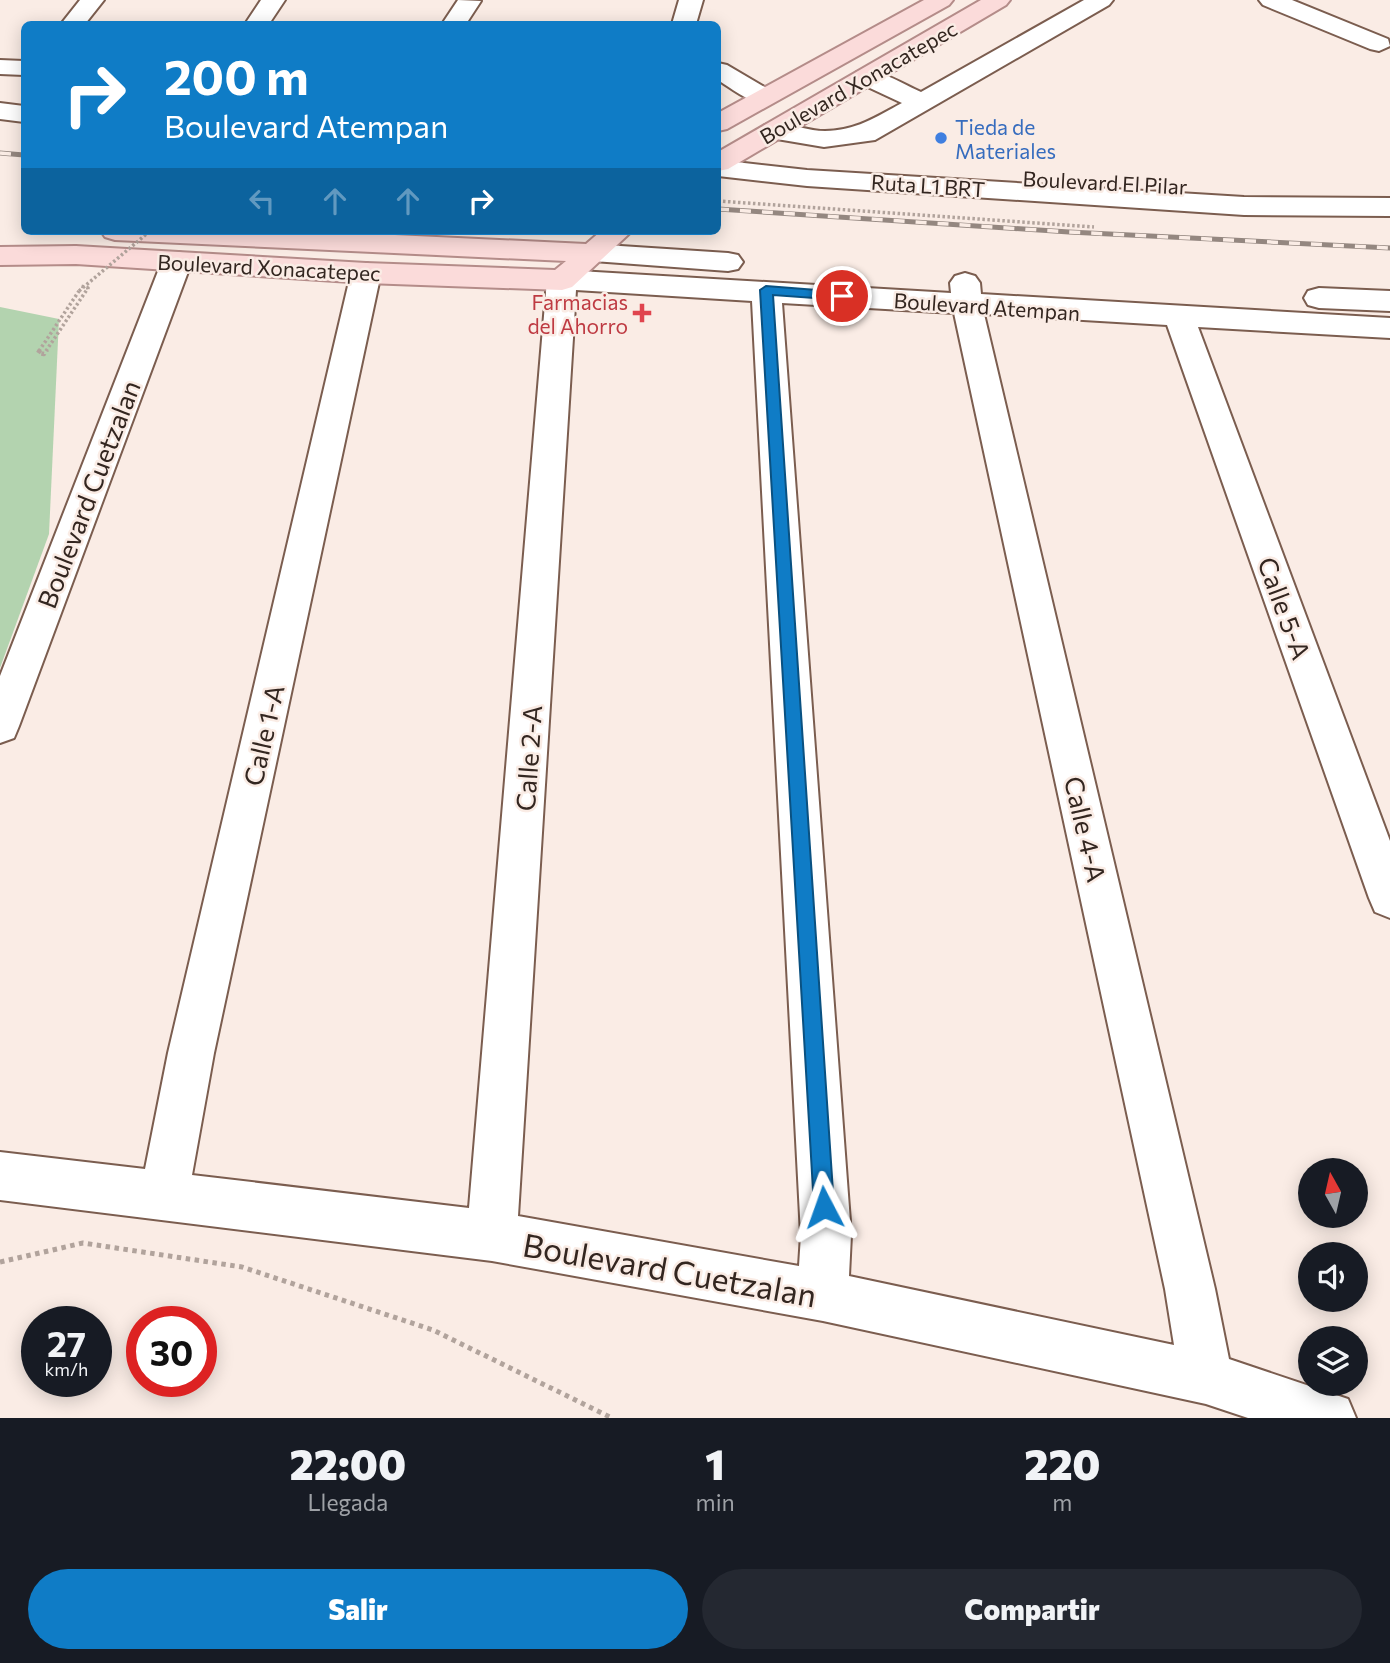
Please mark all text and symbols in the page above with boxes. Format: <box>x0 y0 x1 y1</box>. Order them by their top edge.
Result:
street label: Boulevard Xonacatepec <box>755 15 961 149</box>
text: 200 m <box>164 45 309 105</box>
icon: right <box>49 49 140 140</box>
text: Boulevard Atempan <box>164 105 448 145</box>
place label: Tieda de Materiales <box>955 114 1056 163</box>
marker: Tieda de Materiales <box>933 130 949 146</box>
street label: Boulevard El Pilar <box>1022 165 1188 199</box>
street label: Ruta L1 BRT <box>870 169 986 201</box>
icon: left <box>243 182 281 220</box>
icon: ahead <box>316 182 354 220</box>
icon: ahead <box>389 182 427 220</box>
icon: right <box>462 182 500 220</box>
street label: Boulevard Xonacatepec <box>157 249 381 285</box>
pin <box>812 266 872 326</box>
icon: arrive <box>823 277 861 315</box>
street label: Boulevard Atempan <box>893 287 1081 325</box>
place label: Farmacias del Ahorro <box>527 289 628 338</box>
marker: Farmacias del Ahorro <box>634 305 650 321</box>
street label: Boulevard Cuetzalan <box>30 376 146 612</box>
street label: Calle 5-A <box>1252 553 1318 663</box>
street label: Calle 1-A <box>236 681 290 789</box>
street label: Calle 2-A <box>509 704 547 812</box>
street label: Calle 4-A <box>1059 773 1113 885</box>
north arrow <box>1298 1158 1368 1228</box>
map controls <box>1298 1158 1368 1396</box>
position arrow <box>787 1170 861 1244</box>
street label: Boulevard Cuetzalan <box>520 1223 820 1315</box>
button: sound <box>1298 1242 1368 1312</box>
speed limit sign: 30 <box>126 1306 217 1397</box>
text: 27 <box>47 1321 86 1364</box>
button: layers <box>1298 1326 1368 1396</box>
text: km/h <box>45 1358 88 1380</box>
text: 22:00 <box>289 1437 406 1489</box>
text: 1 <box>705 1437 725 1489</box>
text: 220 <box>1024 1437 1101 1489</box>
text: Llegada <box>307 1488 388 1516</box>
text: min <box>696 1488 735 1516</box>
text: m <box>1052 1488 1072 1516</box>
button: Salir <box>28 1569 688 1649</box>
button: Compartir <box>702 1569 1362 1649</box>

